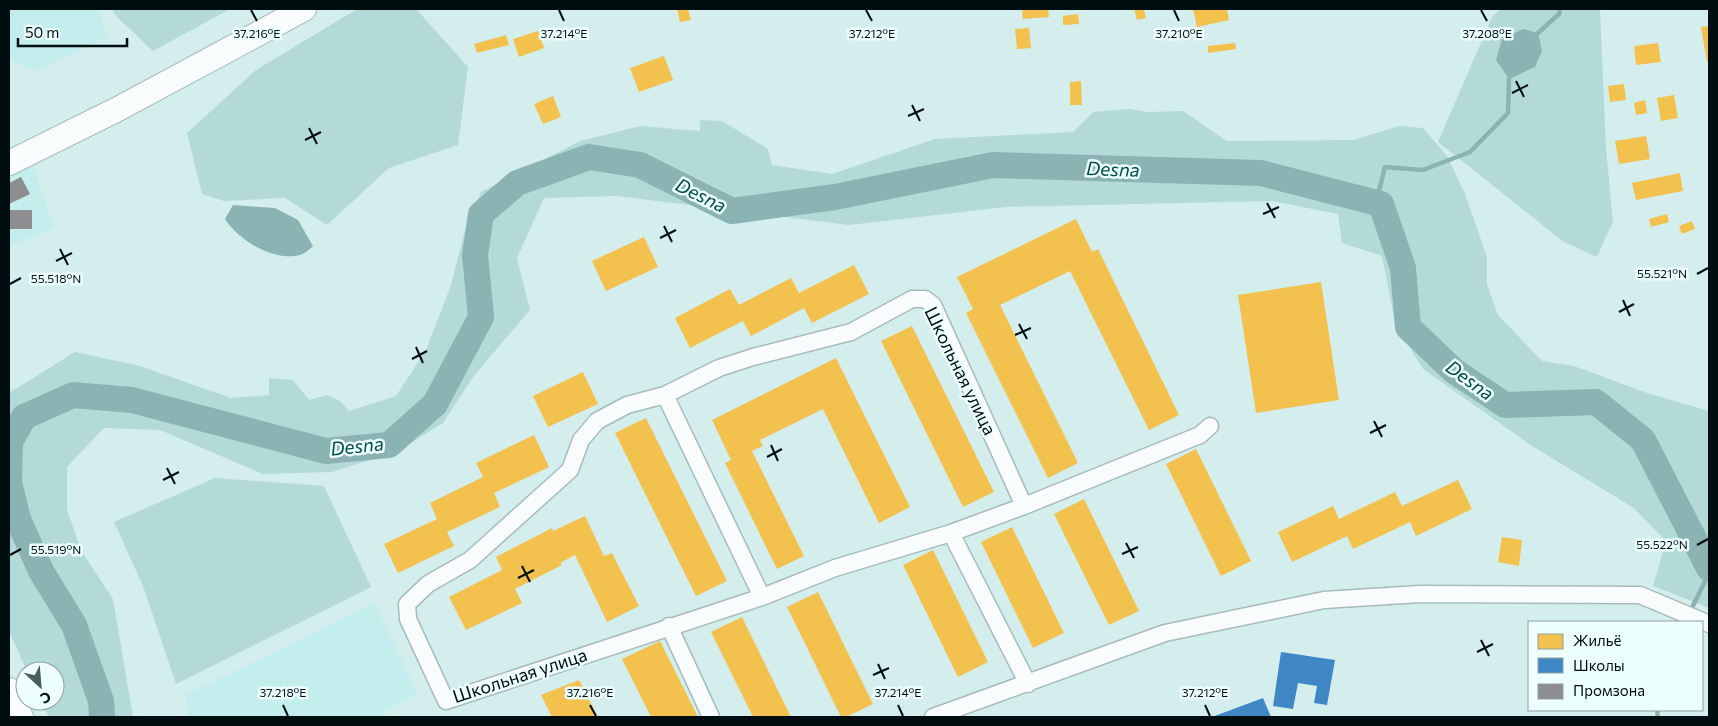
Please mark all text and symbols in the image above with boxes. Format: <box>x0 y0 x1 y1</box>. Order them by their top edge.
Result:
scale bar <box>18 15 126 47</box>
text: 50 m <box>25 23 59 41</box>
text: 37.216°E <box>234 26 280 40</box>
text: 37.214°E <box>541 26 587 40</box>
text: 37.212°E <box>849 26 895 40</box>
text: 37.210°E <box>1155 26 1203 40</box>
text: 37.208°E <box>1462 26 1512 40</box>
water label: Desna <box>1086 156 1140 181</box>
water label: Desna <box>672 172 730 217</box>
text: 55.521°N <box>1637 266 1687 280</box>
text: 55.518°N <box>31 271 81 285</box>
street label: Школьная улица <box>920 303 1001 438</box>
water label: Desna <box>1442 355 1499 405</box>
water label: Desna <box>329 431 385 460</box>
text: 55.522°N <box>1636 537 1688 551</box>
text: 55.519°N <box>31 542 81 556</box>
legend <box>1528 621 1703 711</box>
text: Жильё <box>1573 631 1621 649</box>
street label: Школьная улица <box>450 643 590 707</box>
text: Школы <box>1573 656 1625 674</box>
north arrow <box>15 661 65 711</box>
text: Промзона <box>1573 681 1645 699</box>
text: 37.218°E <box>260 685 306 699</box>
text: 37.216°E <box>567 685 613 699</box>
text: 37.214°E <box>875 685 921 699</box>
text: 37.212°E <box>1182 685 1228 699</box>
text: С <box>38 688 54 708</box>

